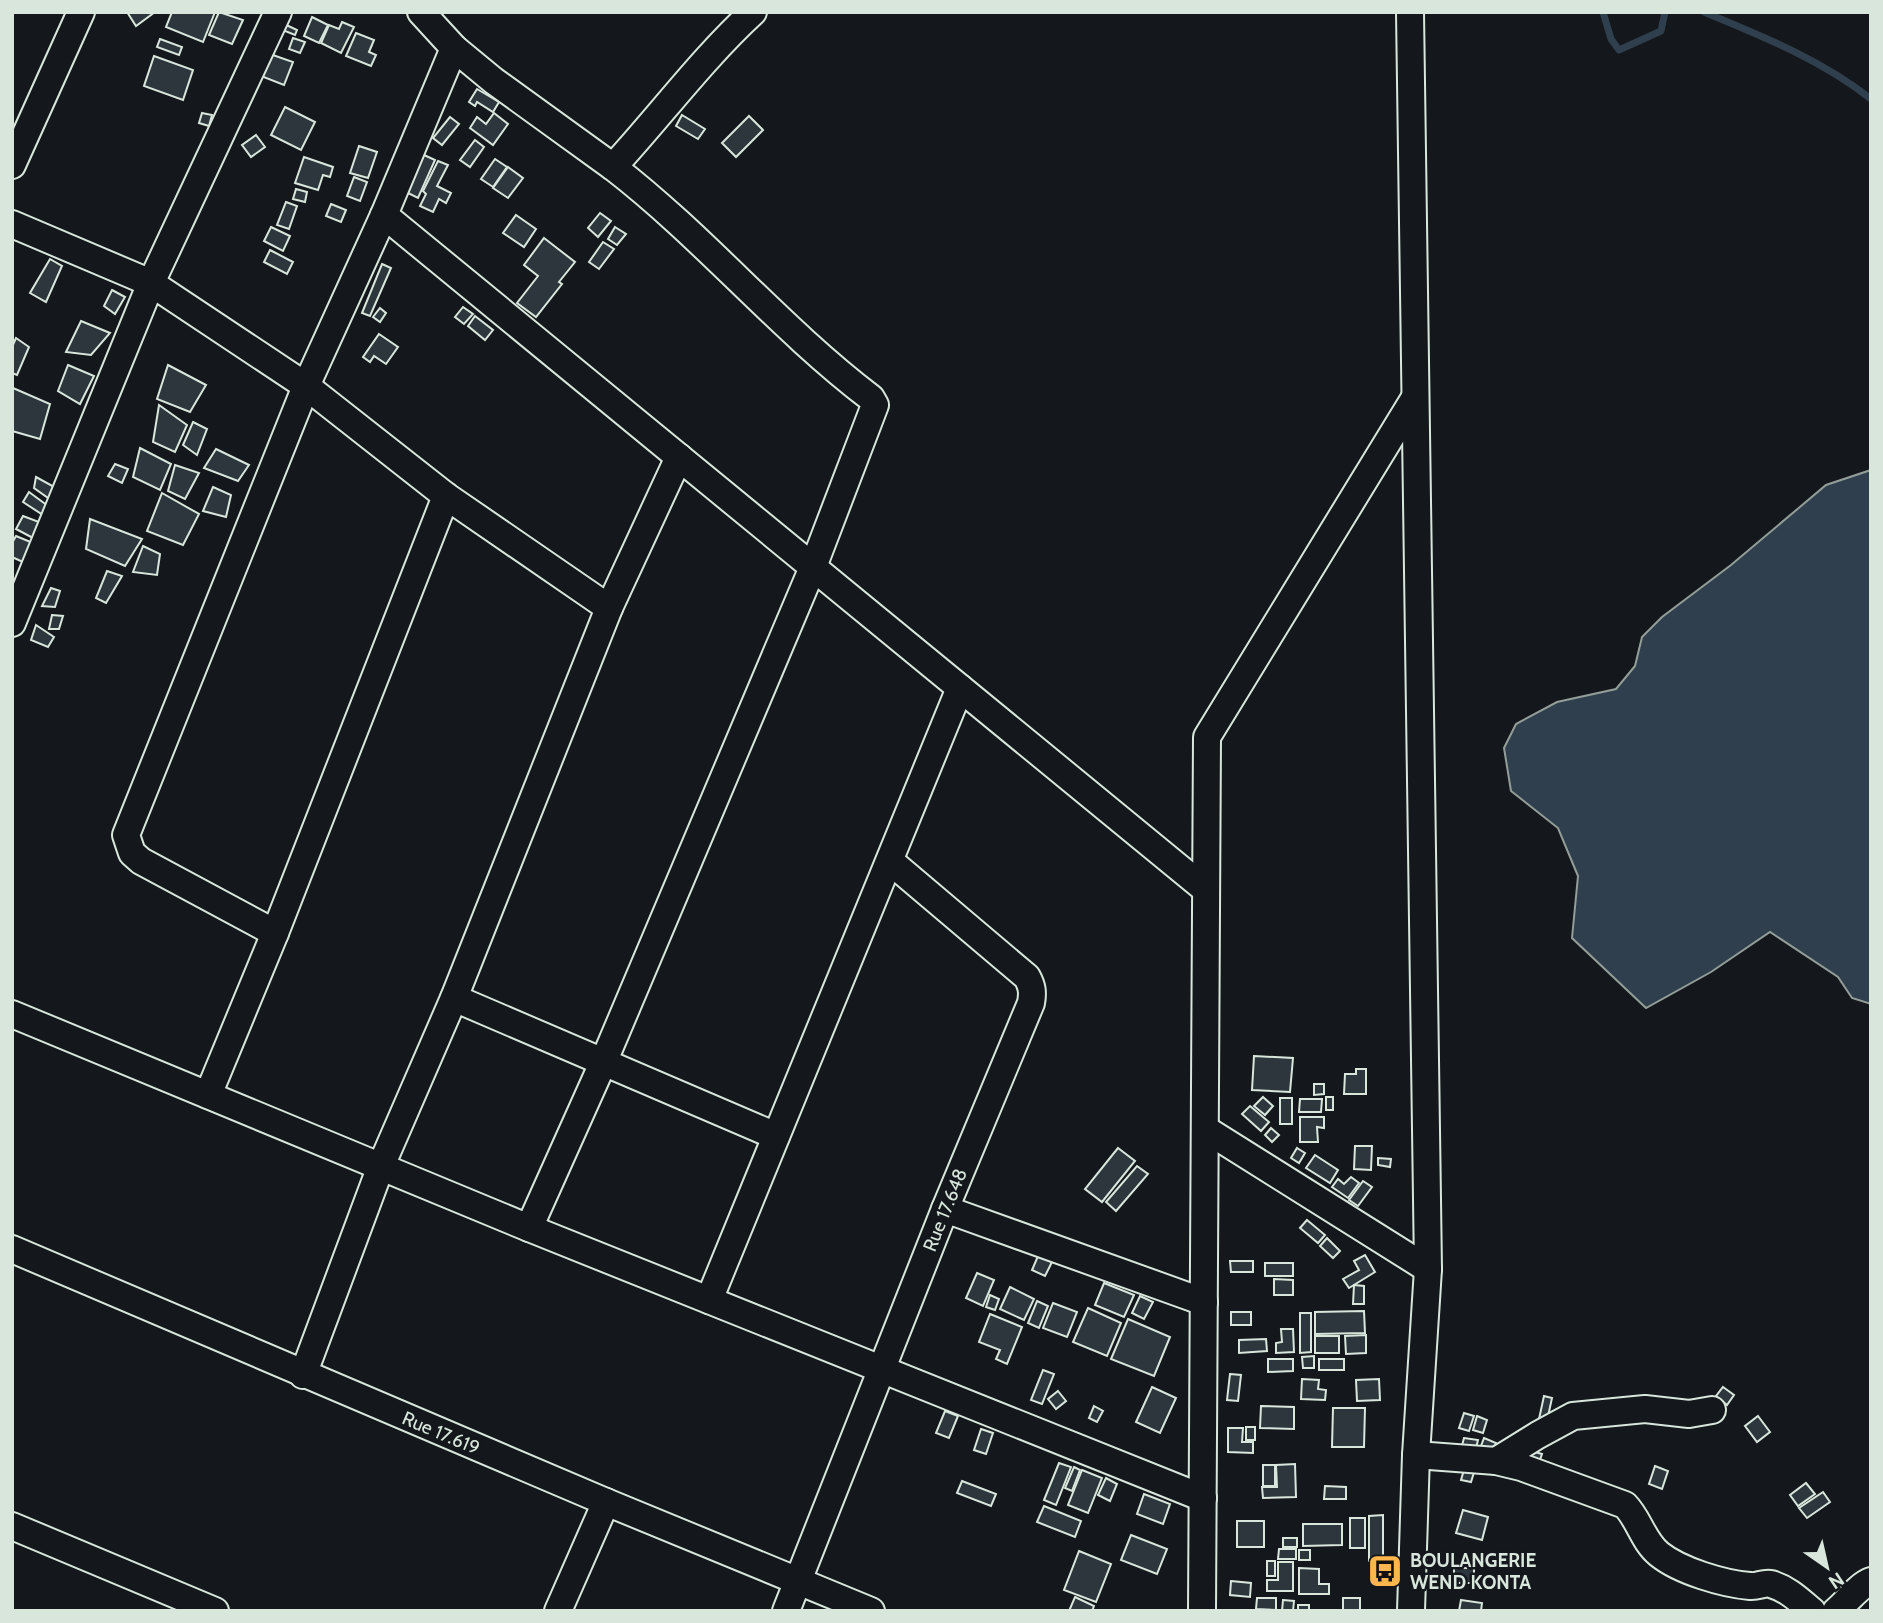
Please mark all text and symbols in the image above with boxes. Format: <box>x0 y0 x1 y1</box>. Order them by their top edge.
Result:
street label: Rue 17.648 <box>918 1165 972 1255</box>
street label: Rue 17.619 <box>399 1406 483 1460</box>
north arrow <box>1792 1532 1862 1602</box>
place label: BOULANGERIE WEND KONTA <box>1410 1549 1536 1594</box>
bus stop icon: BOULANGERIE WEND KONTA <box>1366 1552 1404 1590</box>
text: N <box>1824 1567 1848 1594</box>

